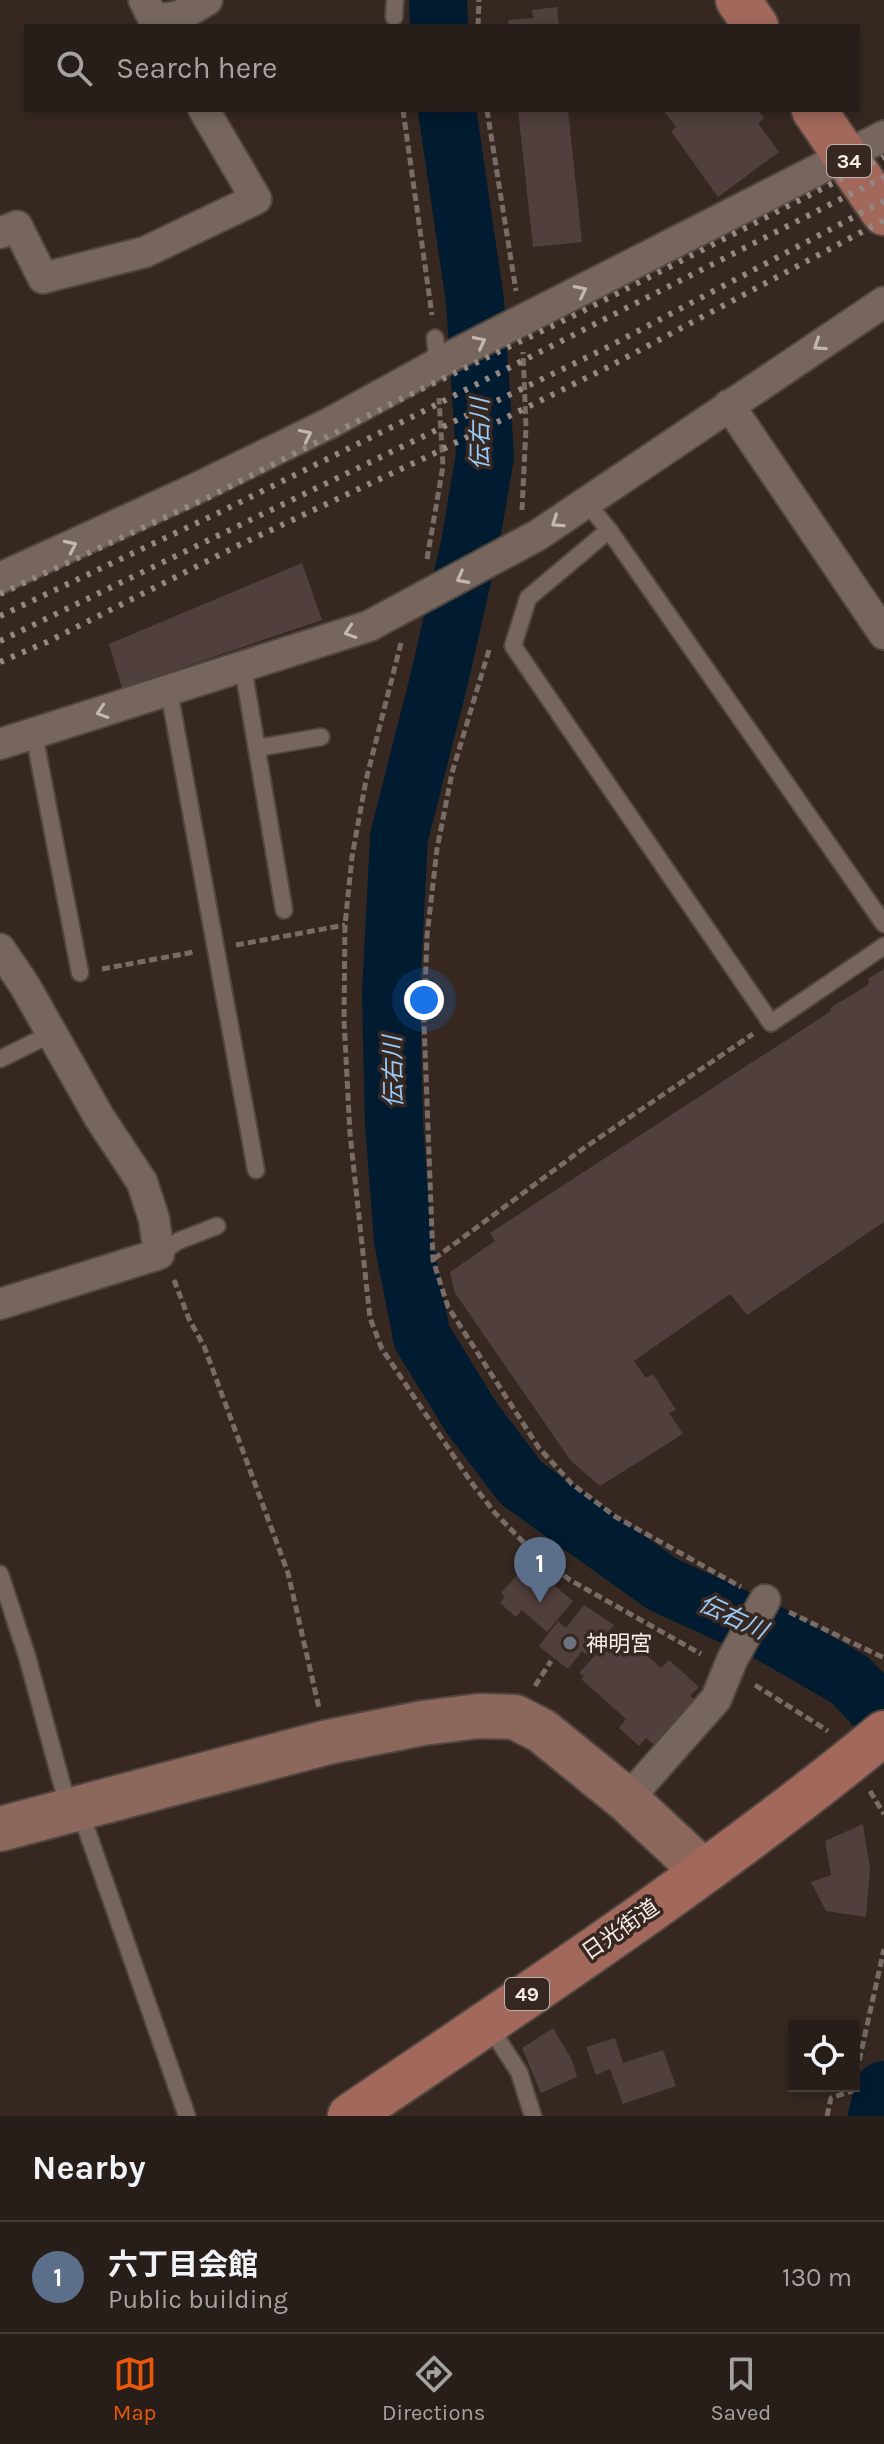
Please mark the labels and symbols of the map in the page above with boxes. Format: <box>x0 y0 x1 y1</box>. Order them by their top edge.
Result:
road number: 34 <box>827 145 871 177</box>
one-way arrow <box>573 285 588 300</box>
one-way arrow <box>472 336 487 352</box>
one-way arrow <box>814 336 828 351</box>
water label: 伝右川 <box>466 395 494 470</box>
one-way arrow <box>297 429 312 444</box>
one-way arrow <box>551 512 566 527</box>
one-way arrow <box>63 540 78 556</box>
one-way arrow <box>456 568 471 583</box>
one-way arrow <box>344 623 358 639</box>
one-way arrow <box>96 703 110 719</box>
your location <box>404 980 444 1020</box>
water label: 伝右川 <box>378 1033 408 1108</box>
pin: 1 <box>514 1537 566 1603</box>
water label: 伝右川 <box>694 1589 774 1646</box>
place label: 神明宮 <box>586 1631 652 1657</box>
marker: 神明宮 <box>561 1634 579 1652</box>
street label: 日光街道 <box>577 1894 664 1966</box>
road number: 49 <box>505 1978 549 2010</box>

